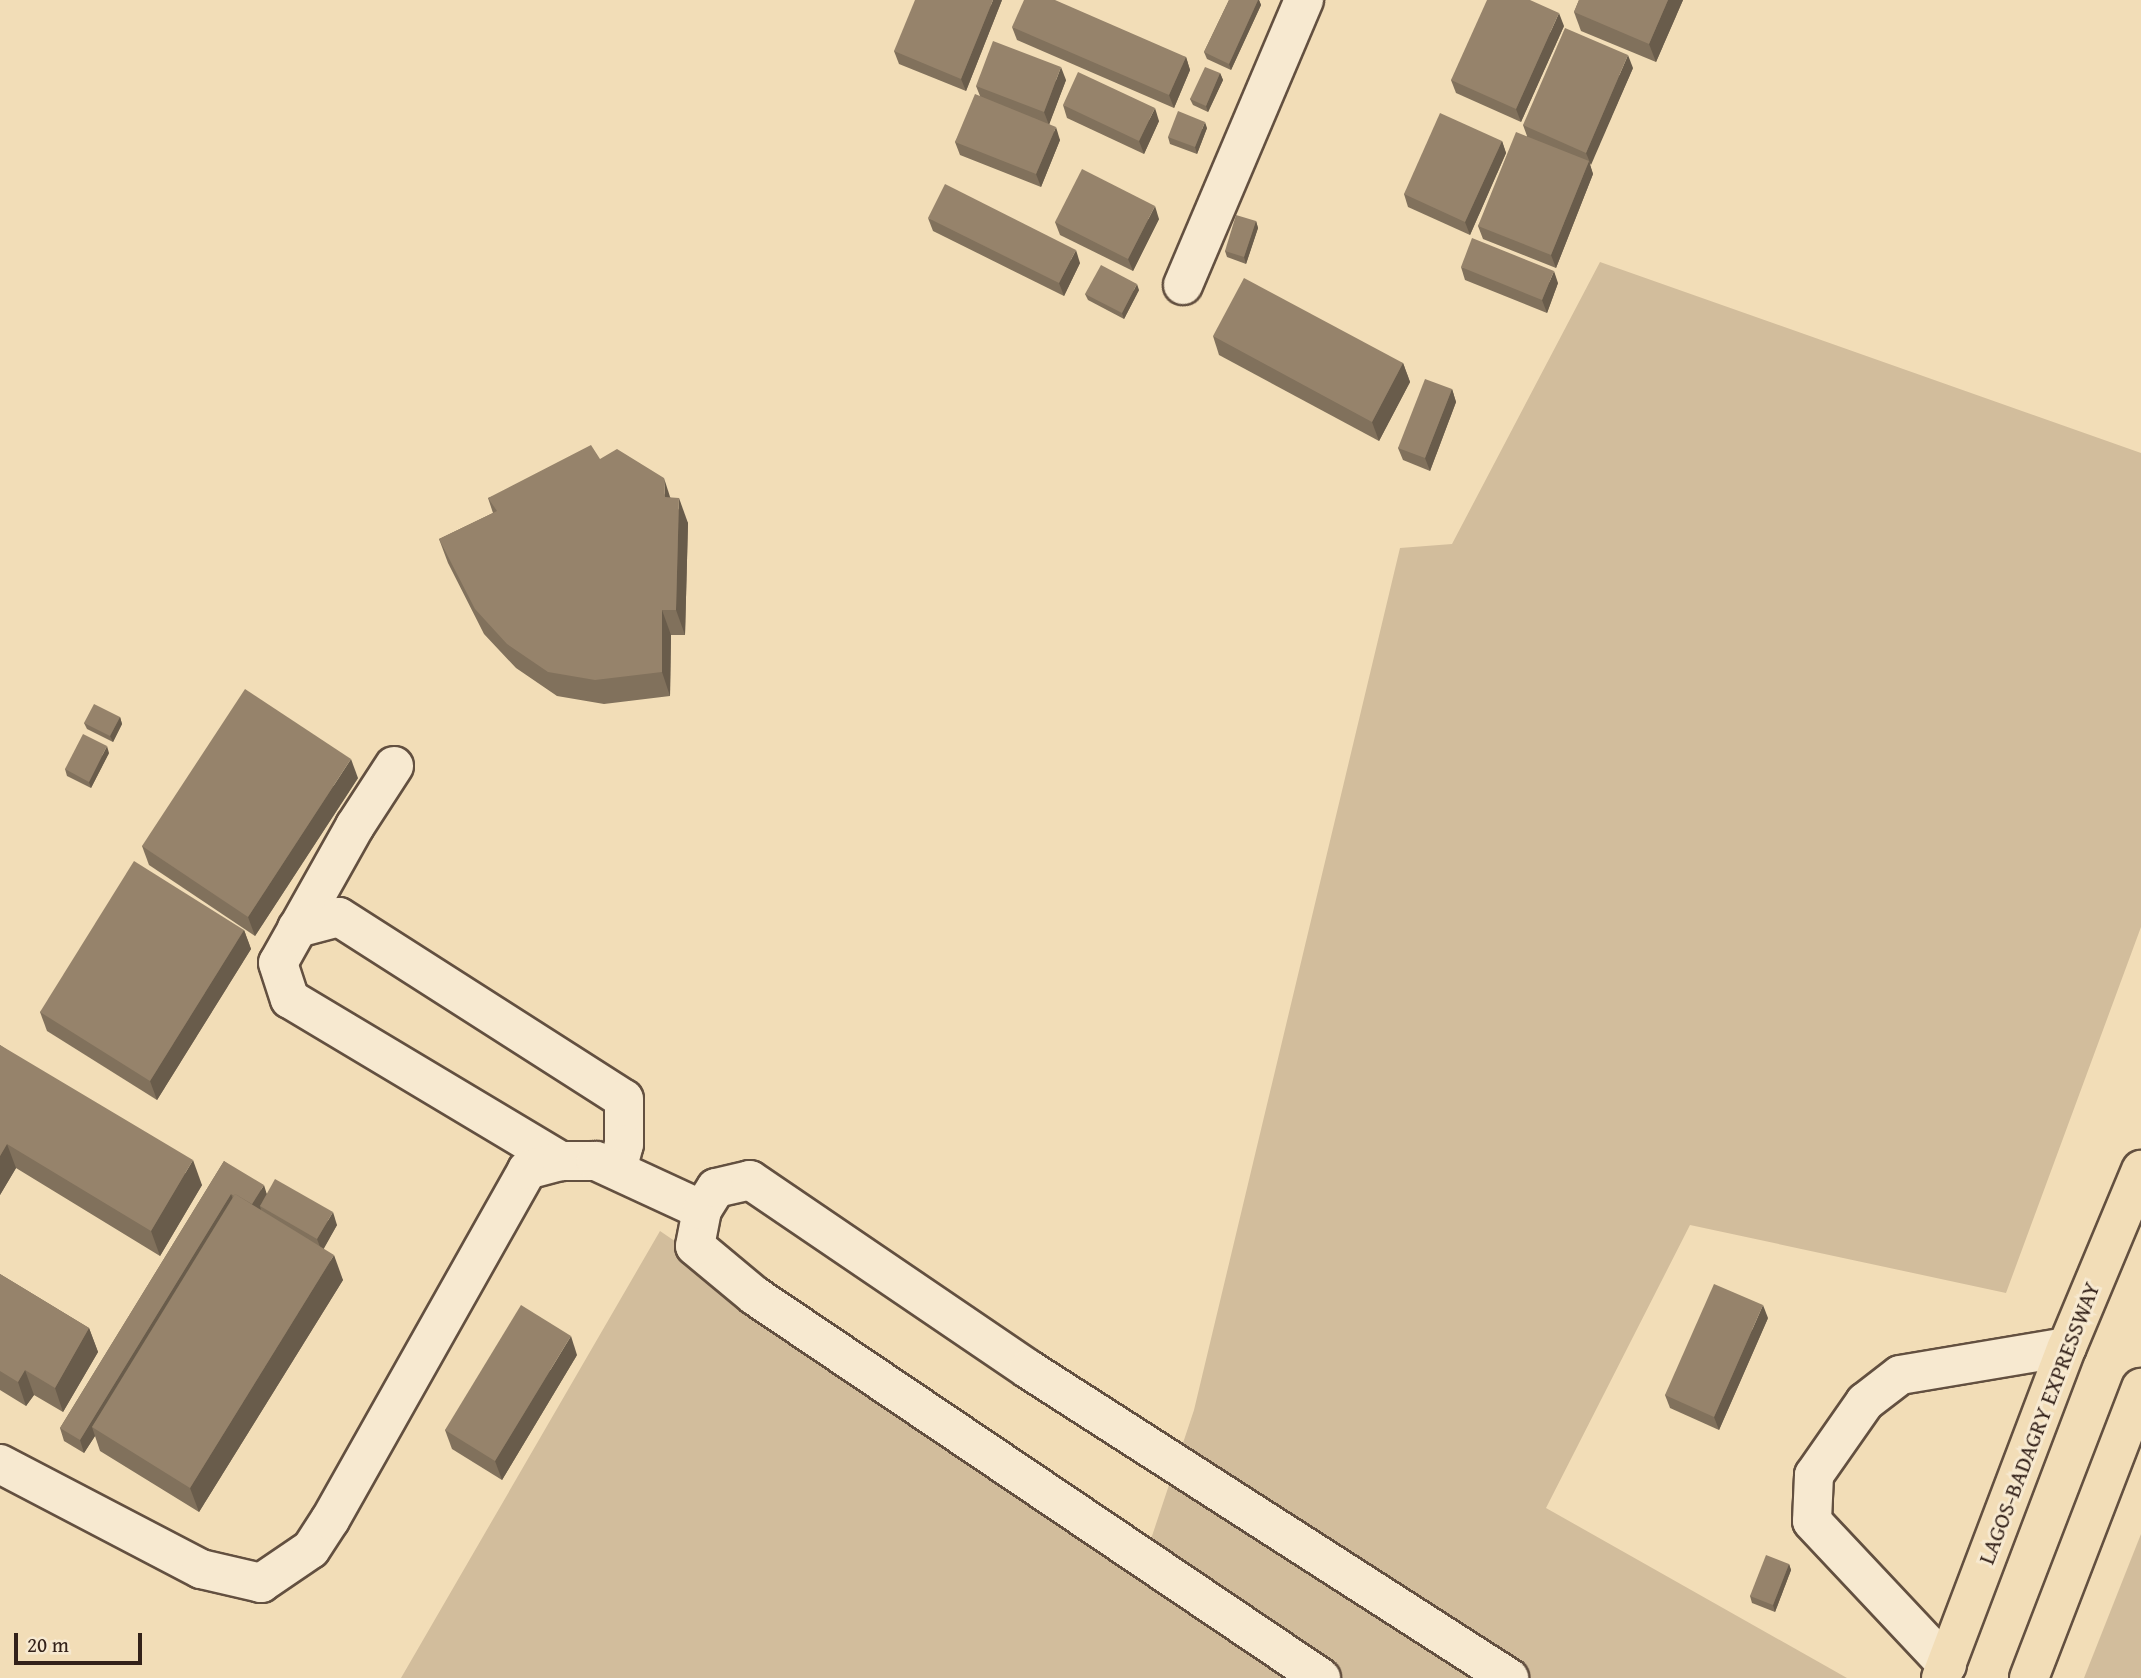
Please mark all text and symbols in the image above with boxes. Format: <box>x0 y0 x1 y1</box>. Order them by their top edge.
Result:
street label: LAGOS-BADAGRY EXPRESSWAY <box>1972 1278 2106 1568</box>
scale bar <box>18 1618 145 1662</box>
text: 20 m <box>27 1629 69 1660</box>

